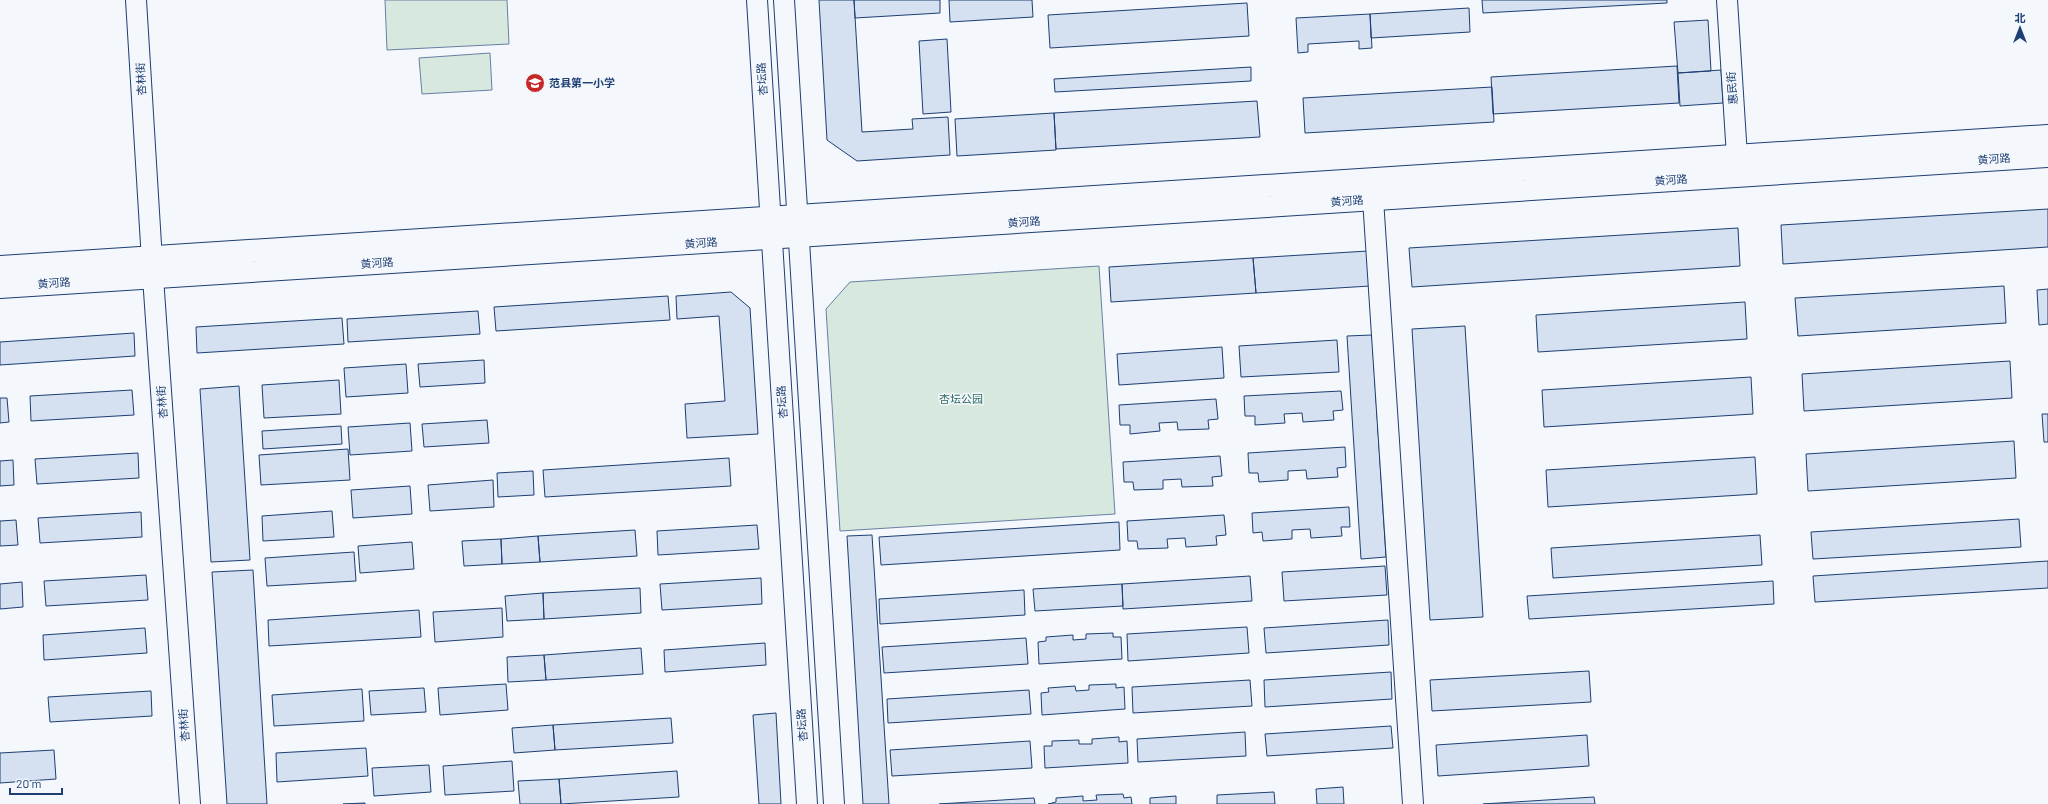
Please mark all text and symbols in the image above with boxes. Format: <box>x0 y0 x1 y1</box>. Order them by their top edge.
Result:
north arrow <box>2000 8 2040 48</box>
text: 北 <box>2015 11 2026 24</box>
street label: 杏林街 <box>133 62 148 96</box>
street label: 杏坛路 <box>754 62 769 96</box>
street label: 惠民街 <box>1724 71 1739 105</box>
school or university icon: 范县第一小学 <box>524 72 546 94</box>
place label: 范县第一小学 <box>549 76 615 89</box>
street label: 黄河路 <box>1977 151 2011 166</box>
street label: 黄河路 <box>1654 172 1688 187</box>
street label: 黄河路 <box>1330 193 1364 208</box>
street label: 黄河路 <box>1007 214 1041 229</box>
street label: 黄河路 <box>684 235 718 250</box>
street label: 黄河路 <box>360 255 394 270</box>
street label: 黄河路 <box>37 275 71 290</box>
street label: 杏林街 <box>154 385 169 419</box>
street label: 杏坛路 <box>774 385 789 419</box>
park label: 杏坛公园 <box>939 392 983 405</box>
street label: 杏林街 <box>176 708 191 742</box>
street label: 杏坛路 <box>794 708 809 742</box>
scale bar <box>10 770 62 796</box>
text: 20 m <box>16 776 42 790</box>

